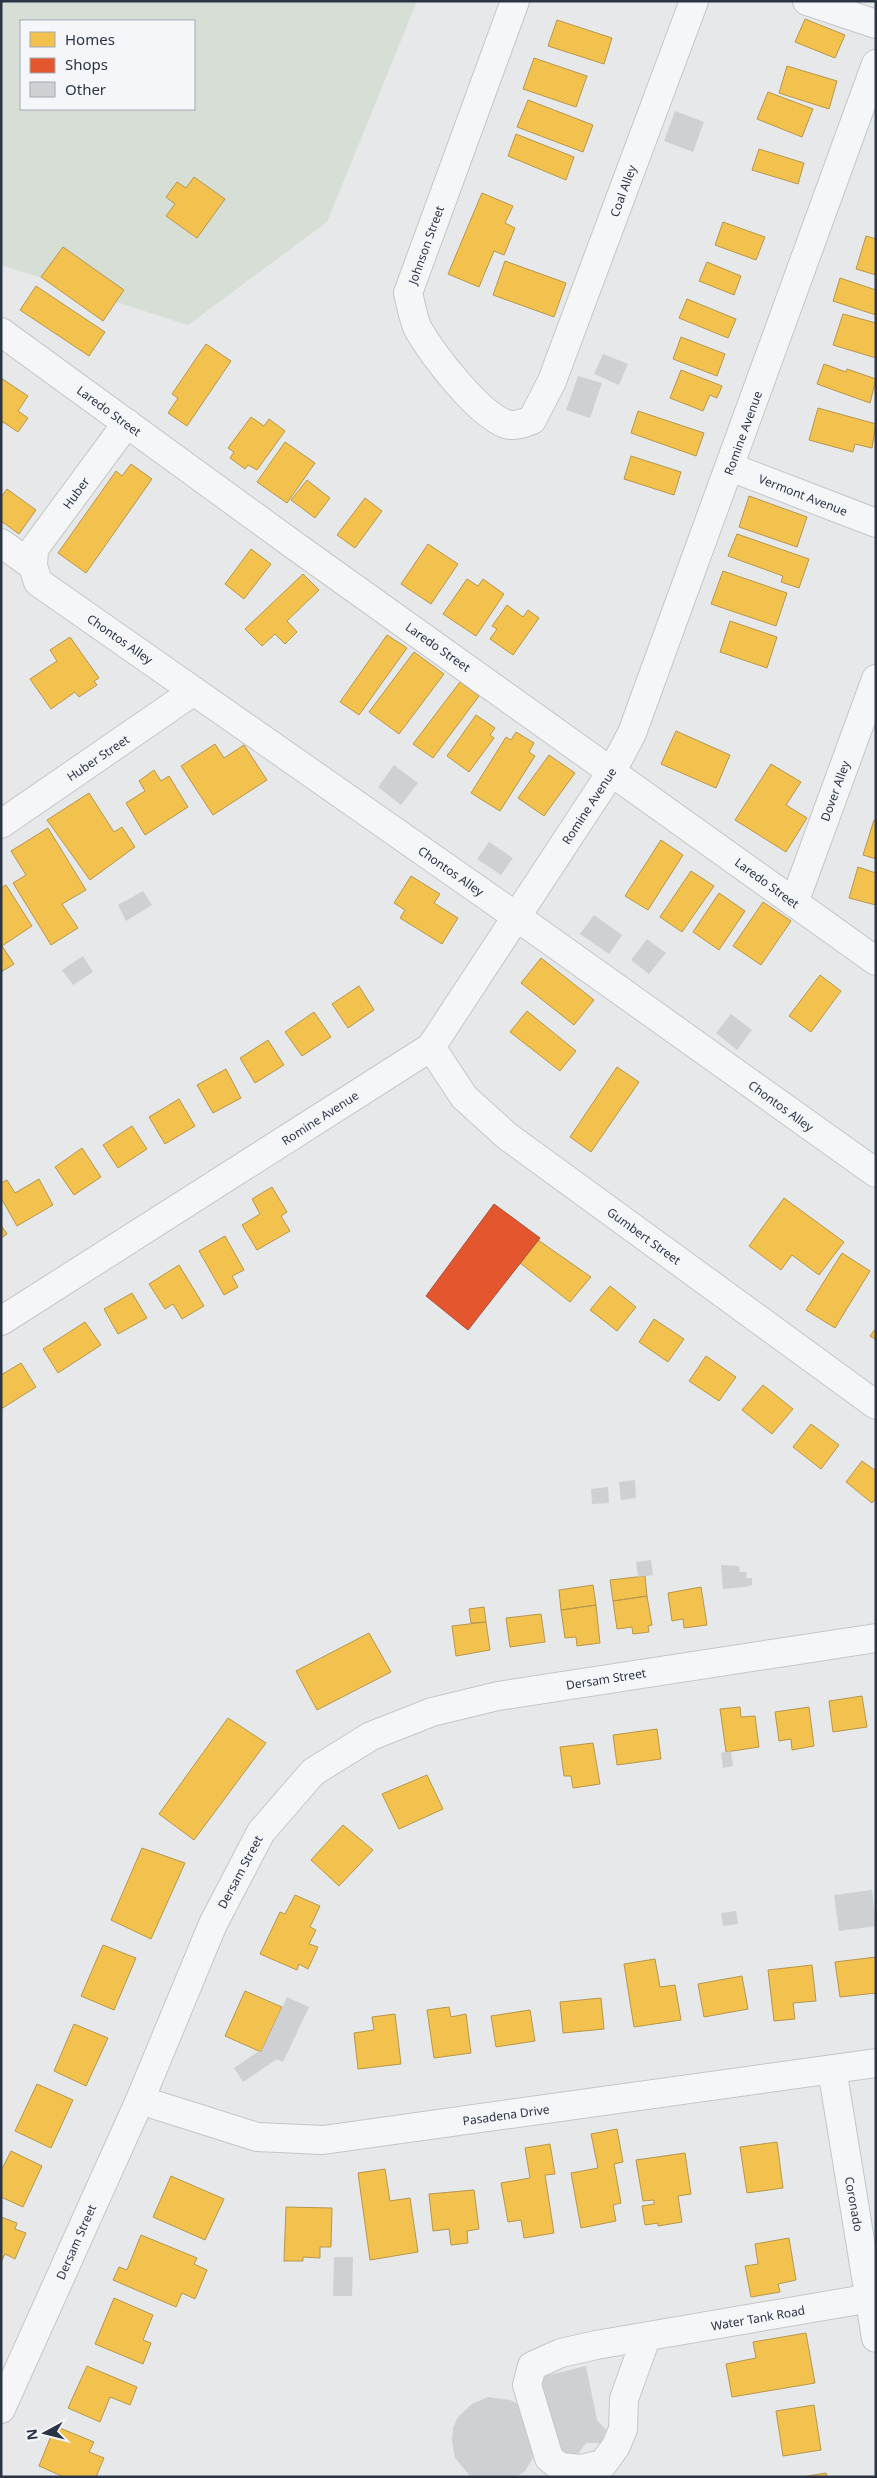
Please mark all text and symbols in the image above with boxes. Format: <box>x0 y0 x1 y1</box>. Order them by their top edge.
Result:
legend <box>20 20 195 110</box>
text: Homes <box>65 29 115 49</box>
text: Shops <box>65 54 108 74</box>
text: Other <box>65 79 106 99</box>
street label: Coal Alley <box>606 162 641 219</box>
street label: Johnson Street <box>404 203 448 288</box>
street label: Laredo Street <box>73 382 145 441</box>
street label: Romine Avenue <box>720 388 766 477</box>
street label: Vermont Avenue <box>756 470 850 520</box>
street label: Huber <box>59 474 93 512</box>
street label: Chontos Alley <box>84 610 157 668</box>
street label: Laredo Street <box>402 618 474 676</box>
street label: Huber Street <box>63 730 133 785</box>
street label: Dover Alley <box>816 758 854 824</box>
street label: Romine Avenue <box>558 764 620 848</box>
street label: Chontos Alley <box>415 842 488 900</box>
street label: Laredo Street <box>731 854 803 913</box>
street label: Chontos Alley <box>745 1077 818 1136</box>
street label: Romine Avenue <box>278 1087 362 1149</box>
street label: Gumbert Street <box>604 1203 685 1269</box>
street label: Dersam Street <box>565 1664 648 1694</box>
street label: Dersam Street <box>214 1832 267 1912</box>
street label: Pasadena Drive <box>461 2100 551 2130</box>
street label: Coronado <box>841 2175 867 2233</box>
street label: Dersam Street <box>52 2201 100 2282</box>
street label: Water Tank Road <box>710 2301 806 2335</box>
north arrow <box>20 2408 70 2458</box>
text: N <box>21 2428 42 2441</box>

